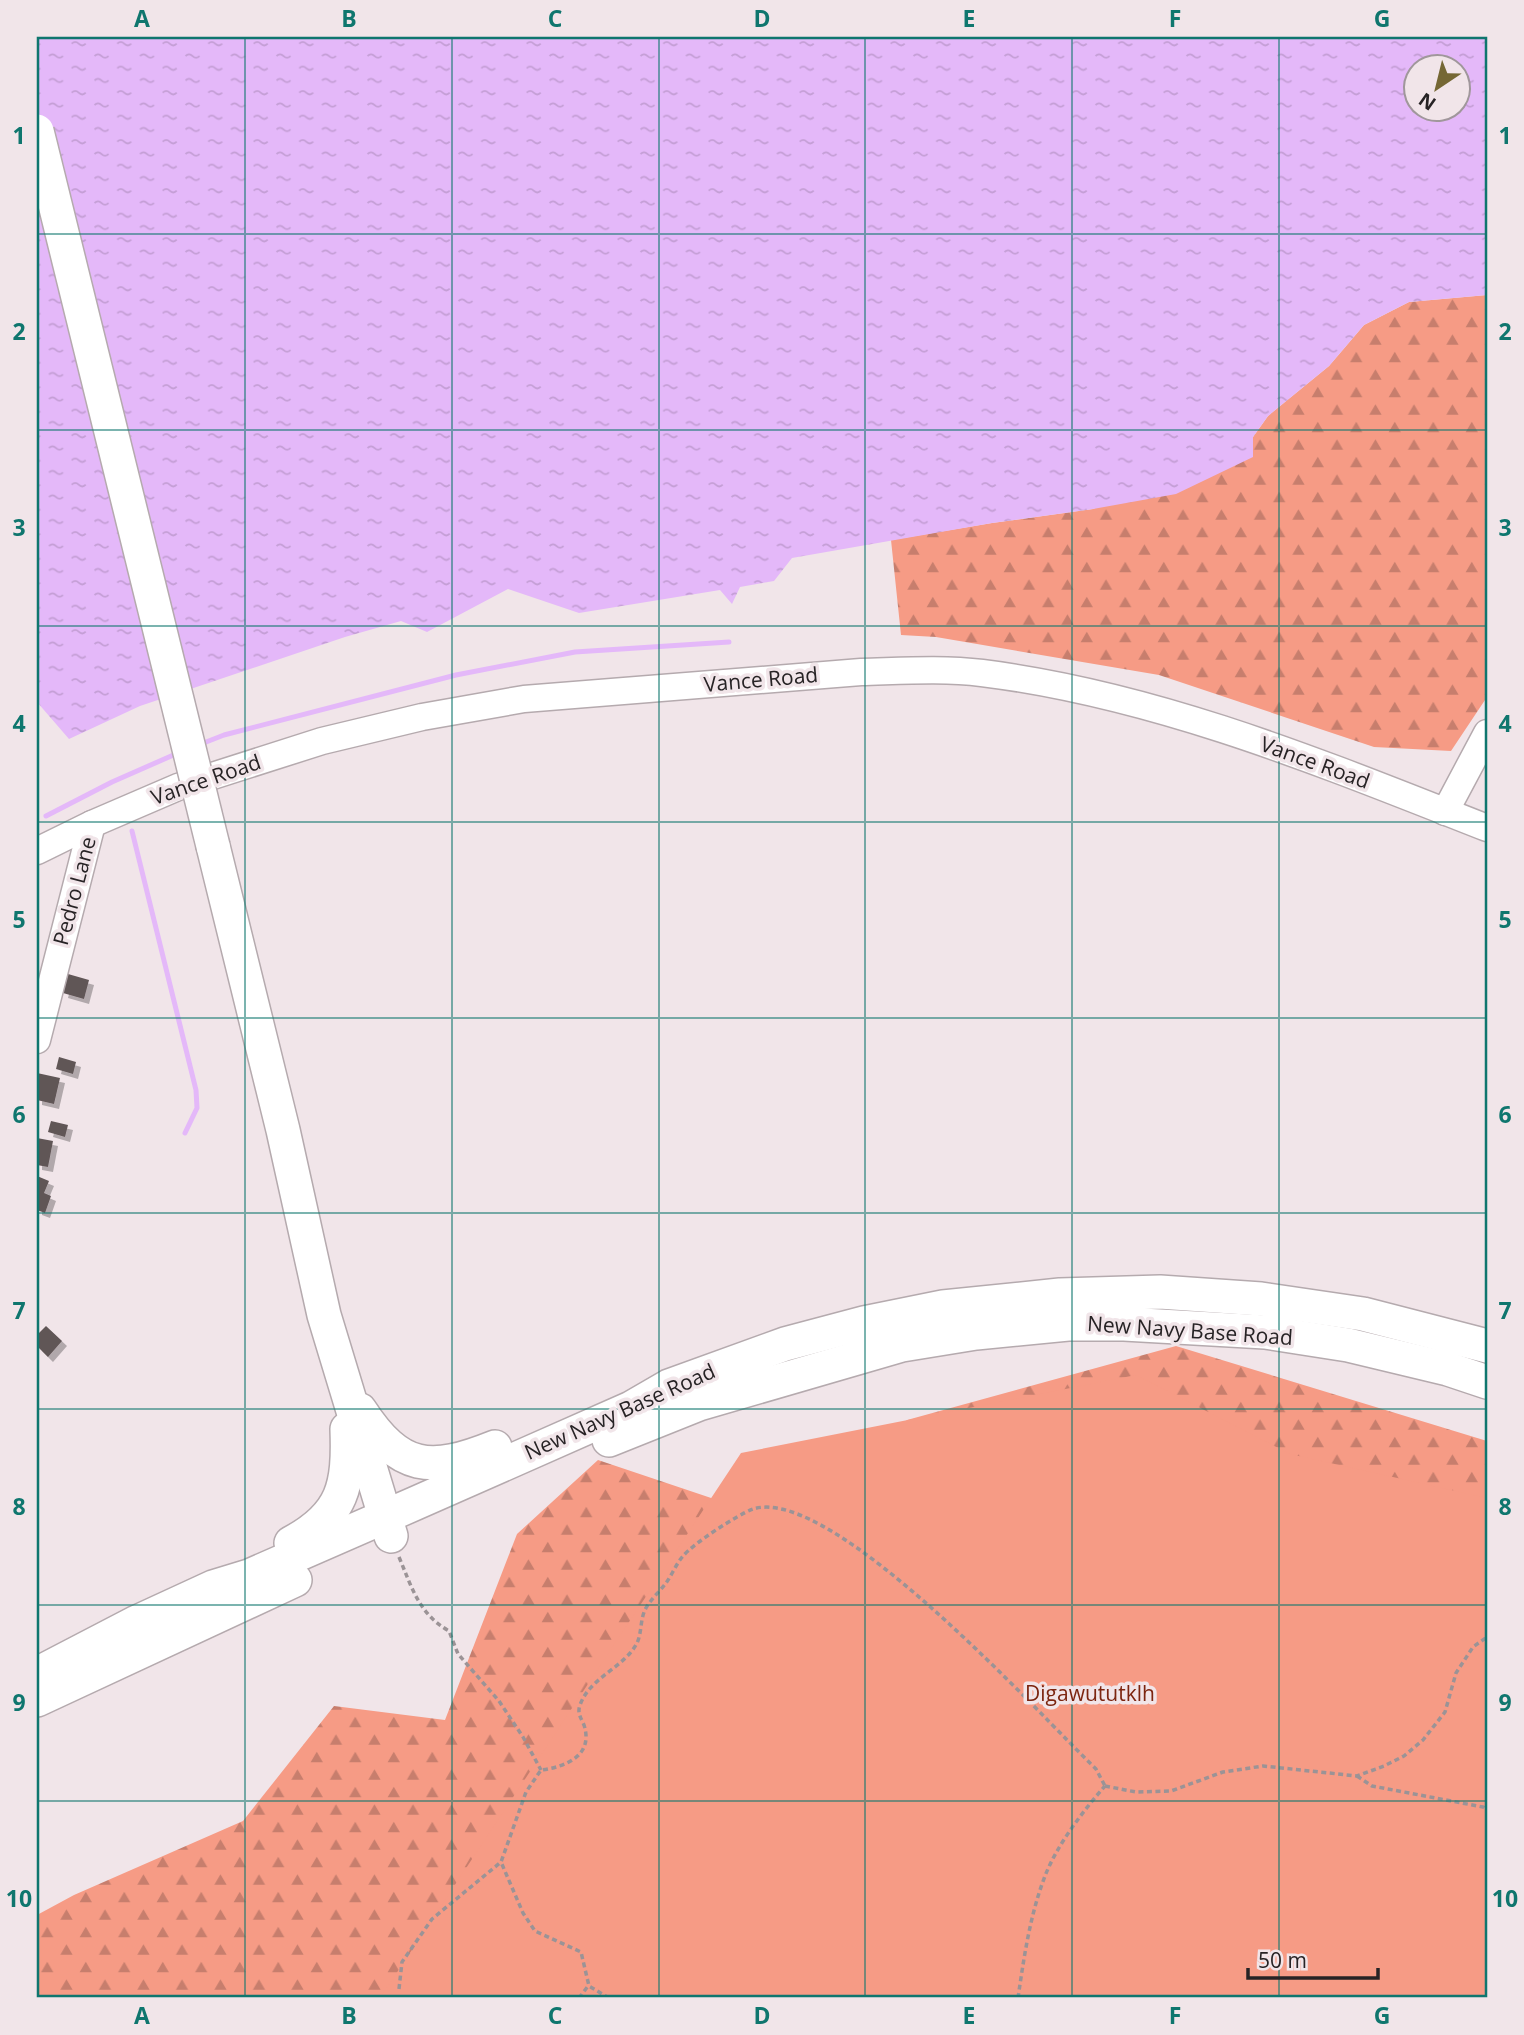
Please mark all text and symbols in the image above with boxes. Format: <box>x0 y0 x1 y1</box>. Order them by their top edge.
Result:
text: A <box>134 2 150 34</box>
text: B <box>341 2 357 34</box>
text: C <box>548 2 562 34</box>
text: D <box>753 2 771 34</box>
text: E <box>963 2 975 34</box>
text: F <box>1169 2 1181 34</box>
text: G <box>1374 2 1390 34</box>
north arrow <box>1402 52 1472 122</box>
text: N <box>1413 87 1441 117</box>
text: 1 <box>12 119 26 151</box>
text: 1 <box>1498 119 1512 151</box>
text: 2 <box>12 315 26 347</box>
text: 2 <box>1498 315 1512 347</box>
text: 3 <box>12 511 26 543</box>
text: 3 <box>1498 511 1512 543</box>
street label: Vance Road <box>703 660 819 698</box>
text: 4 <box>12 707 26 739</box>
text: 4 <box>1498 707 1512 739</box>
street label: Vance Road <box>1257 729 1374 795</box>
street label: Vance Road <box>147 747 264 811</box>
street label: Pedro Lane <box>46 833 102 948</box>
text: 5 <box>12 903 26 935</box>
text: 5 <box>1498 903 1512 935</box>
text: 6 <box>12 1098 26 1130</box>
text: 6 <box>1498 1098 1512 1130</box>
text: 7 <box>12 1294 26 1326</box>
text: 7 <box>1498 1294 1512 1326</box>
street label: New Navy Base Road <box>1086 1309 1294 1351</box>
street label: New Navy Base Road <box>520 1356 719 1466</box>
text: 8 <box>12 1490 26 1522</box>
text: 8 <box>1498 1490 1512 1522</box>
park label: Digawututklh <box>1025 1679 1155 1707</box>
text: 9 <box>12 1686 26 1718</box>
text: 9 <box>1498 1686 1512 1718</box>
text: 10 <box>6 1882 32 1914</box>
text: 10 <box>1492 1882 1518 1914</box>
scale bar <box>1248 1937 1377 1981</box>
text: 50 m <box>1258 1946 1307 1974</box>
text: A <box>134 1999 150 2031</box>
text: B <box>341 1999 357 2031</box>
text: C <box>548 1999 562 2031</box>
text: D <box>753 1999 771 2031</box>
text: E <box>963 1999 975 2031</box>
text: F <box>1169 1999 1181 2031</box>
text: G <box>1374 1999 1390 2031</box>

